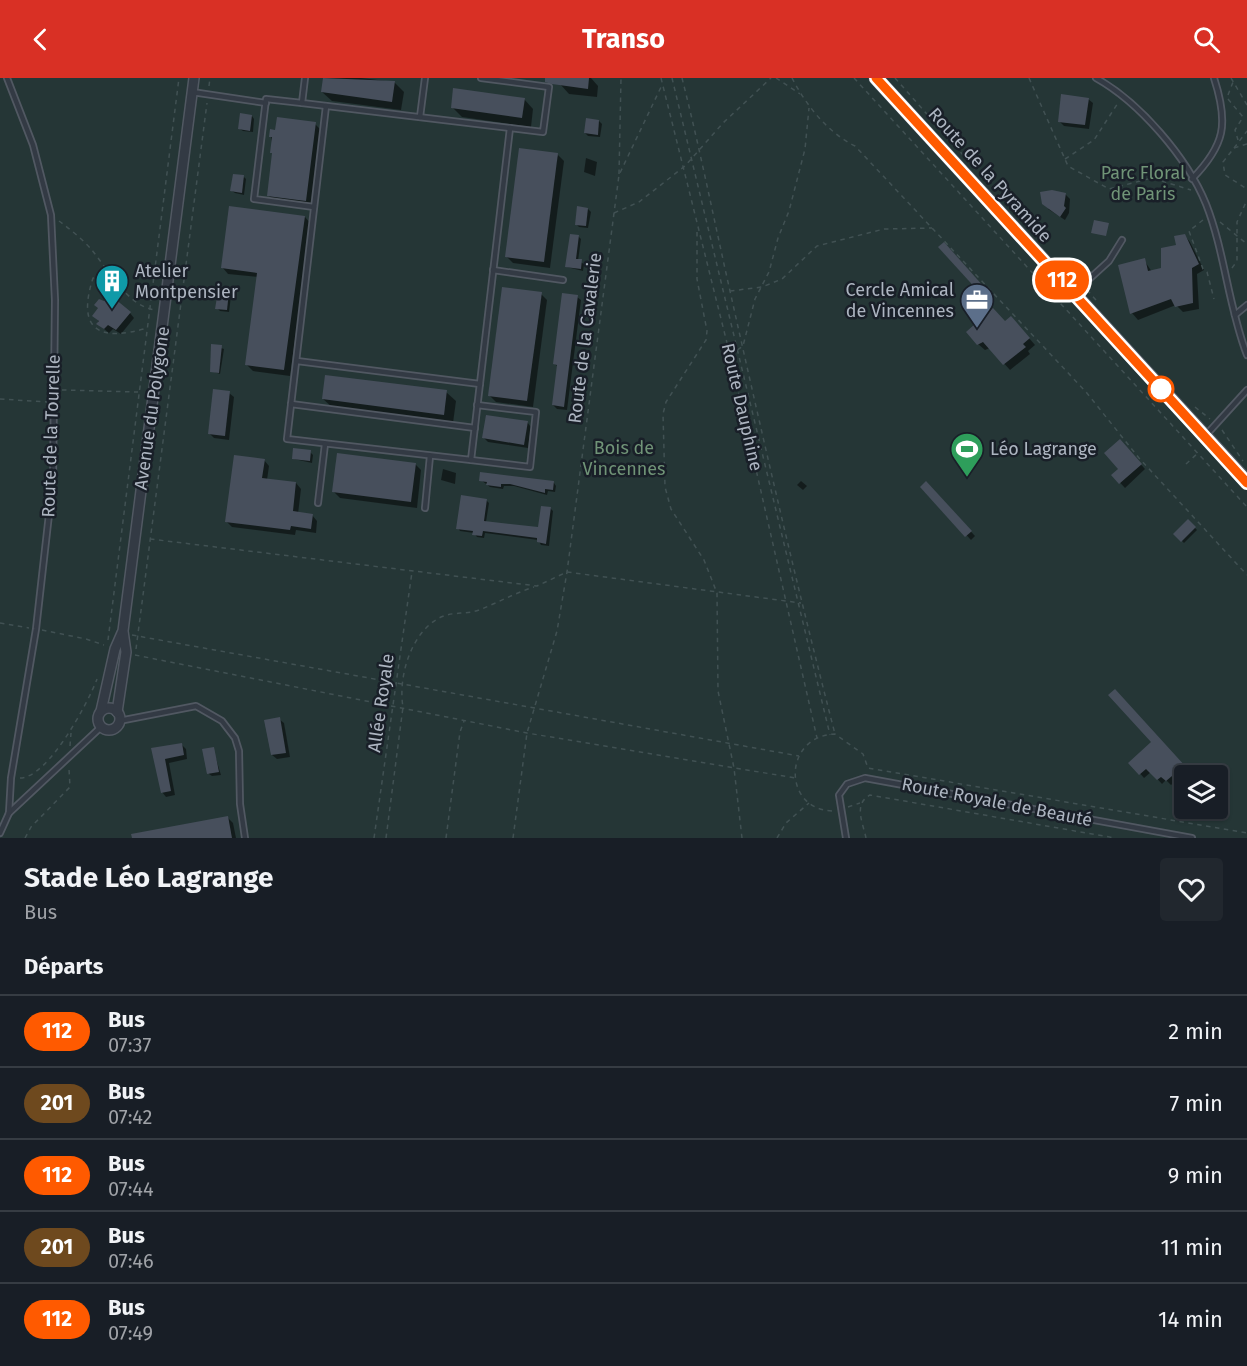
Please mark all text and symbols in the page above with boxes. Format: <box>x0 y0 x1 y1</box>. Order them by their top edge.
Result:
icon: back <box>24 23 57 56</box>
text: Transo <box>582 23 665 55</box>
icon: search <box>1190 23 1223 56</box>
street label: Route de la Pyramide <box>924 103 1056 247</box>
park label: Parc Floral de Paris <box>1101 162 1185 205</box>
street label: Route de la Cavalerie <box>564 251 606 425</box>
place label: Atelier Montpensier <box>135 260 238 303</box>
line badge: 112 <box>1028 260 1096 300</box>
building icon: Atelier Montpensier <box>94 263 130 310</box>
text: 112 <box>1047 267 1077 293</box>
place label: Cercle Amical de Vincennes <box>846 279 954 322</box>
office icon: Cercle Amical de Vincennes <box>959 282 995 329</box>
street label: Avenue du Polygone <box>130 325 174 491</box>
street label: Route Dauphine <box>717 341 767 473</box>
street label: Route de la Tourelle <box>37 354 65 518</box>
unlabelled marker <box>1148 376 1174 402</box>
sports icon: Léo Lagrange <box>949 431 985 478</box>
park label: Bois de Vincennes <box>583 437 666 480</box>
place label: Léo Lagrange <box>990 438 1097 460</box>
street label: Allée Royale <box>363 652 399 754</box>
map controls <box>1174 765 1228 819</box>
button: layers <box>1174 765 1228 819</box>
street label: Route Royale de Beauté <box>900 773 1094 831</box>
button: heart <box>1160 858 1223 921</box>
text: Stade Léo Lagrange <box>24 861 273 894</box>
text: Bus <box>24 900 57 924</box>
text: Départs <box>24 953 103 980</box>
text: Bus <box>108 1006 145 1033</box>
text: 112 <box>42 1018 72 1044</box>
text: 2 min <box>1168 1018 1223 1045</box>
text: 07:37 <box>108 1033 151 1057</box>
text: Bus <box>108 1078 145 1105</box>
text: 201 <box>41 1090 73 1116</box>
text: 7 min <box>1169 1090 1223 1117</box>
text: 07:42 <box>108 1105 152 1129</box>
text: Bus <box>108 1150 145 1177</box>
text: 112 <box>42 1162 72 1188</box>
text: 9 min <box>1168 1162 1223 1189</box>
text: 07:44 <box>108 1177 154 1201</box>
text: Bus <box>108 1222 145 1249</box>
text: 201 <box>41 1234 73 1260</box>
text: 11 min <box>1160 1234 1223 1261</box>
text: 07:46 <box>108 1249 154 1273</box>
text: Bus <box>108 1294 145 1321</box>
text: 112 <box>42 1306 72 1332</box>
text: 14 min <box>1158 1306 1223 1333</box>
text: 07:49 <box>108 1321 153 1345</box>

